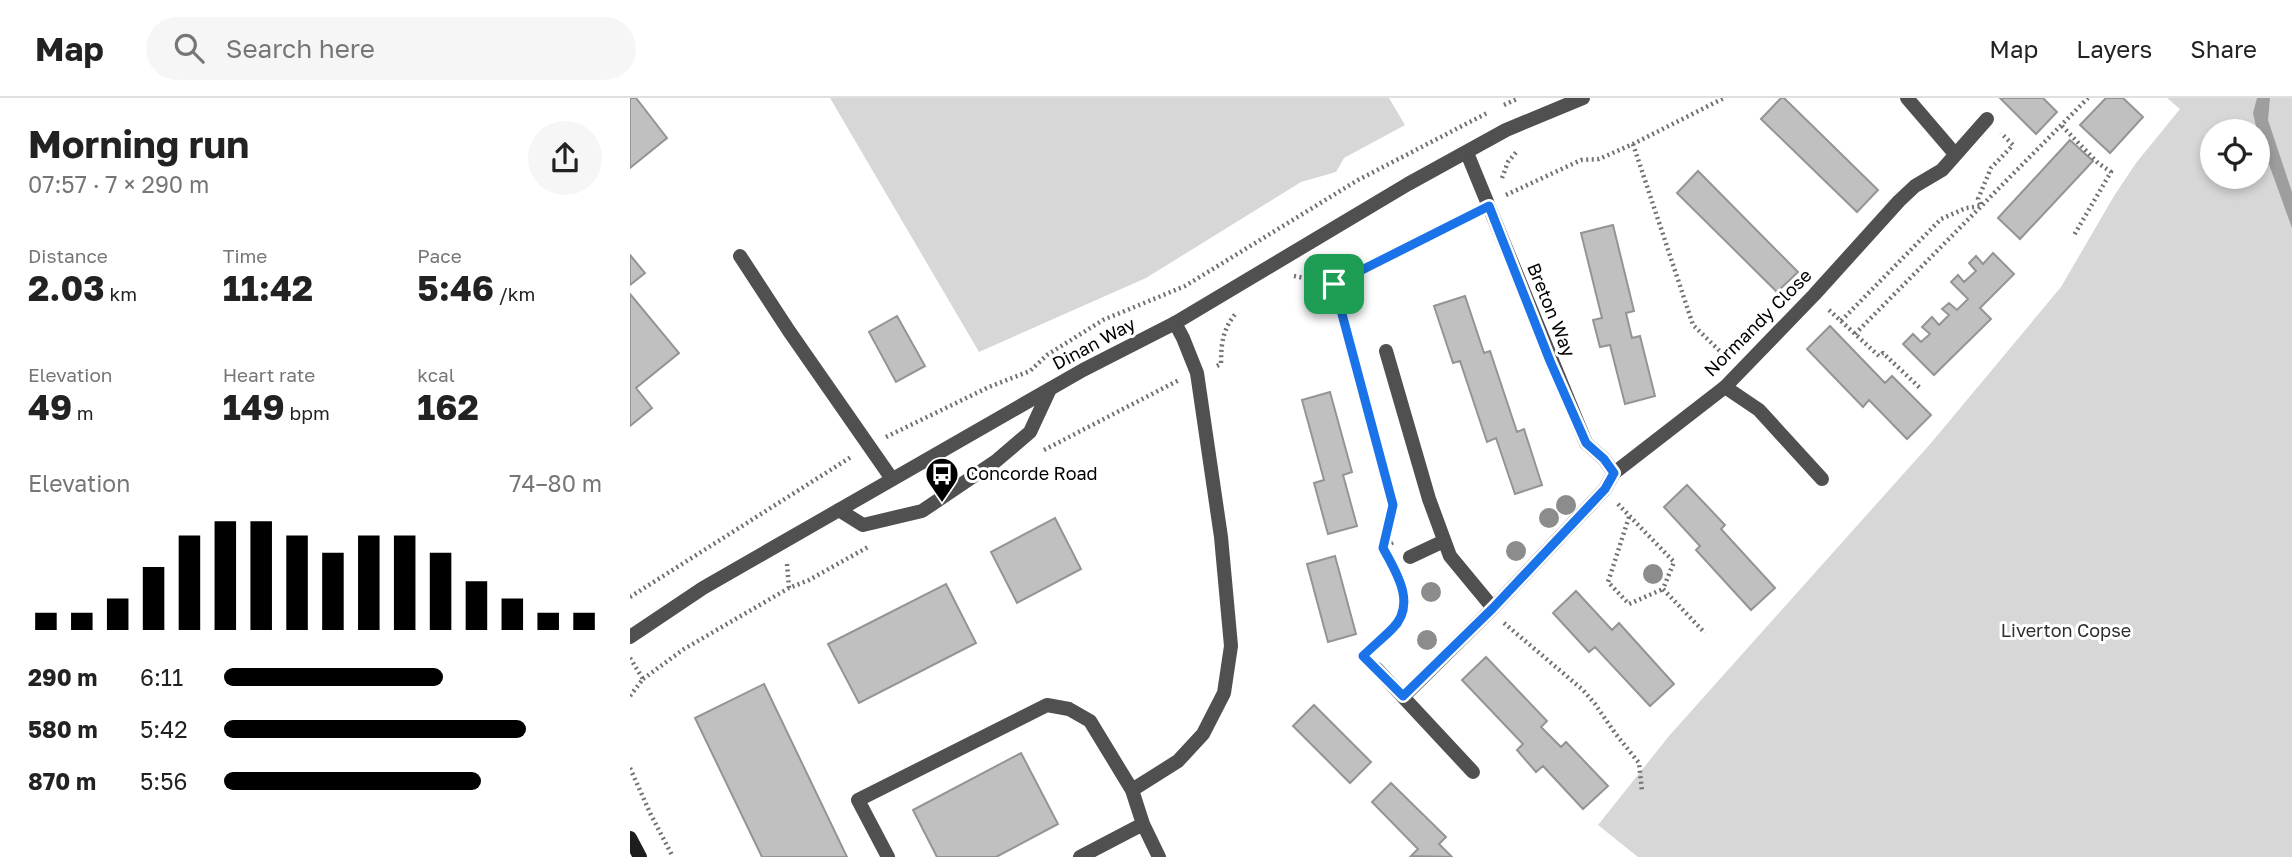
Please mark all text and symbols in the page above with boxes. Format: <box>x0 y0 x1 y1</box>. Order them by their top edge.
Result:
search box <box>146 17 636 80</box>
text: Map <box>35 29 104 68</box>
icon: search <box>170 29 208 67</box>
text: Search here <box>226 33 375 64</box>
text: Map <box>1989 34 2038 63</box>
text: Layers <box>2076 34 2152 63</box>
text: Share <box>2190 34 2257 63</box>
map controls <box>2200 119 2270 189</box>
button: locate <box>2200 119 2270 189</box>
text: Morning run <box>28 121 249 166</box>
button: share <box>528 121 602 195</box>
text: 07:57 · 7 × 290 m <box>28 170 209 198</box>
text: Distance <box>28 244 108 267</box>
text: Time <box>223 244 267 267</box>
text: Pace <box>417 244 462 267</box>
pin <box>1304 254 1364 314</box>
street label: Breton Way <box>1523 259 1581 360</box>
street label: Normandy Close <box>1699 264 1816 381</box>
icon: arrive <box>1315 265 1353 303</box>
text: 2.03 <box>28 267 105 309</box>
text: 11:42 <box>223 267 313 309</box>
text: 5:46 <box>417 267 494 309</box>
text: km <box>105 282 137 305</box>
text: /km <box>494 282 535 305</box>
street label: Dinan Way <box>1048 312 1139 374</box>
text: Elevation <box>28 363 113 386</box>
text: Heart rate <box>223 363 315 386</box>
text: kcal <box>417 363 455 386</box>
text: 49 <box>28 386 72 428</box>
text: 149 <box>223 386 285 428</box>
text: 162 <box>417 386 479 428</box>
text: m <box>72 401 94 424</box>
text: bpm <box>285 401 330 424</box>
bus stop icon: Concorde Road <box>923 455 961 504</box>
place label: Concorde Road <box>966 462 1098 484</box>
text: Elevation <box>28 469 130 497</box>
text: 74–80 m <box>509 469 602 497</box>
park label: Liverton Copse <box>2001 619 2131 641</box>
text: 290 m <box>28 663 97 691</box>
text: 6:11 <box>140 663 183 691</box>
text: 580 m <box>28 715 98 743</box>
text: 5:42 <box>140 715 188 743</box>
text: 870 m <box>28 767 96 795</box>
text: 5:56 <box>140 767 188 795</box>

